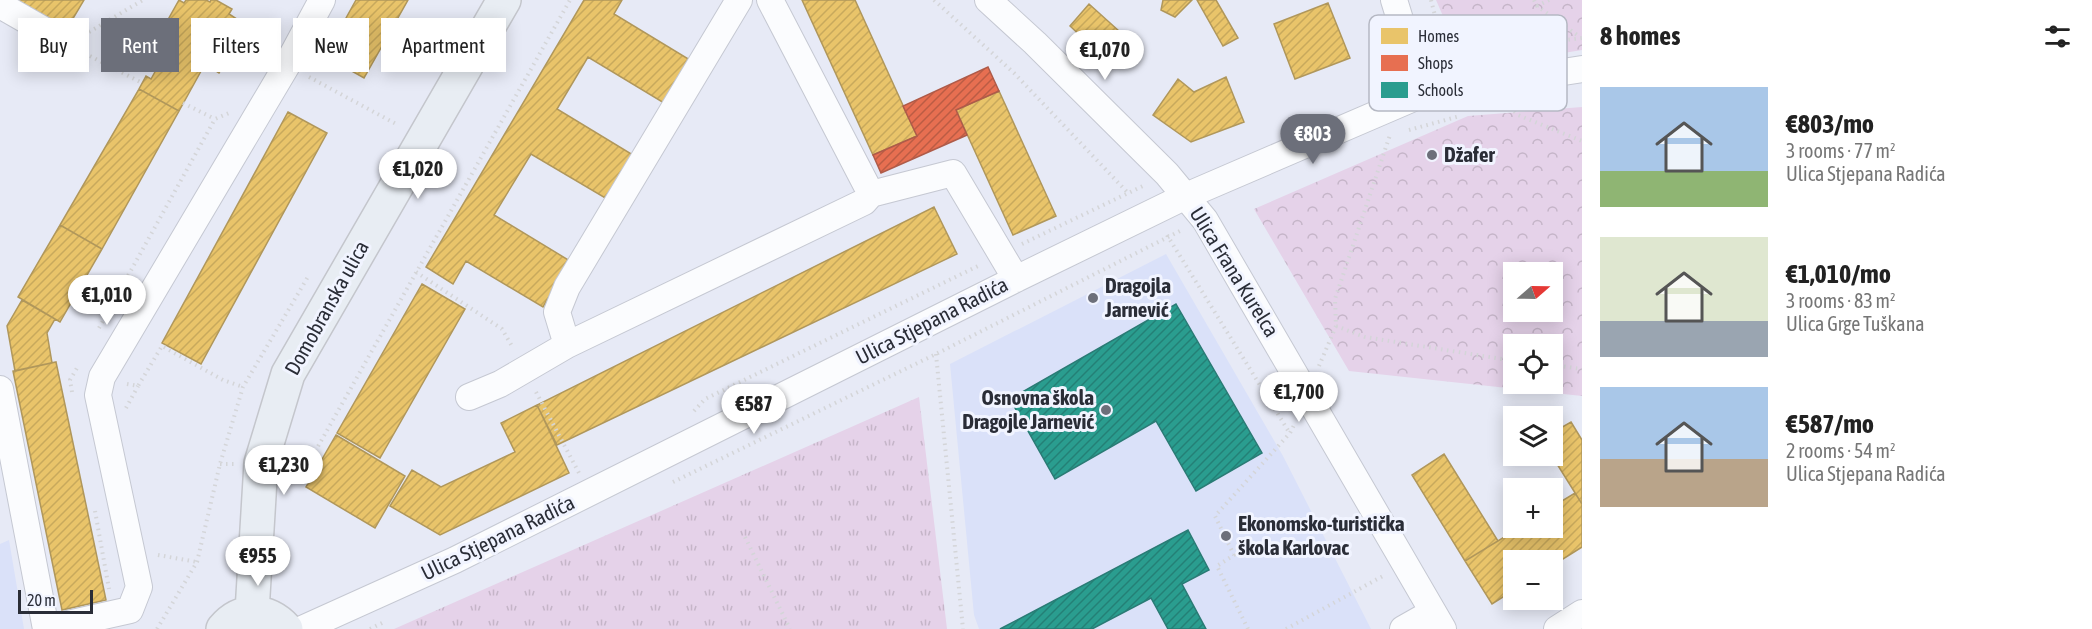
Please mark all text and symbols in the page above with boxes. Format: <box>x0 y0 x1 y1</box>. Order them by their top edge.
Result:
legend <box>1369 15 1567 111</box>
chip: Buy <box>18 18 89 72</box>
chip: Rent <box>101 18 179 72</box>
chip: Filters <box>191 18 281 72</box>
chip: New <box>293 18 369 72</box>
chip: Apartment <box>381 18 506 72</box>
icon: filters <box>2041 20 2074 53</box>
text: 8 homes <box>1600 21 1680 51</box>
text: Homes <box>1418 27 1460 45</box>
pin: €1,070 <box>1056 30 1154 81</box>
text: €1,070 <box>1080 38 1130 61</box>
text: Shops <box>1418 54 1454 73</box>
text: Schools <box>1418 81 1464 99</box>
text: €803/mo <box>1786 109 1874 139</box>
icon: home <box>1648 111 1720 183</box>
pin: €803 <box>1277 114 1349 165</box>
text: €803 <box>1294 122 1332 145</box>
text: 3 rooms · 77 m² <box>1786 139 1896 162</box>
place label: Džafer <box>1444 142 1495 166</box>
marker: Džafer <box>1425 148 1439 162</box>
pin: €1,020 <box>369 149 467 200</box>
text: €1,020 <box>393 157 443 180</box>
text: Ulica Stjepana Radića <box>1786 162 1946 185</box>
street label: Ulica Frana Kurelca <box>1185 202 1284 341</box>
street label: Domobranska ulica <box>279 236 373 379</box>
text: €1,010/mo <box>1786 259 1891 289</box>
icon: home <box>1648 261 1720 333</box>
north arrow <box>1503 262 1563 322</box>
map controls <box>1503 262 1563 610</box>
street label: Ulica Stjepana Radića <box>851 271 1012 369</box>
place label: Dragojla Jarnević <box>1104 273 1171 321</box>
pin: €1,010 <box>58 275 156 326</box>
text: €1,010 <box>82 283 132 306</box>
text: 3 rooms · 83 m² <box>1786 289 1896 312</box>
marker: Dragojla Jarnević <box>1086 291 1100 305</box>
text: Ulica Grge Tuškana <box>1786 312 1925 335</box>
button: locate <box>1503 334 1563 394</box>
pin: €1,700 <box>1250 372 1348 423</box>
text: €1,700 <box>1274 380 1324 403</box>
pin: €587 <box>718 384 790 435</box>
place label: Osnovna škola Dragojle Jarnević <box>962 385 1094 433</box>
text: €587 <box>735 392 773 415</box>
marker: Osnovna škola Dragojle Jarnević <box>1099 403 1113 417</box>
button: layers <box>1503 406 1563 466</box>
text: €587/mo <box>1786 409 1874 439</box>
icon: home <box>1648 411 1720 483</box>
text: 2 rooms · 54 m² <box>1786 439 1896 462</box>
pin: €1,230 <box>235 445 333 496</box>
text: €1,230 <box>259 453 309 476</box>
text: Ulica Stjepana Radića <box>1786 462 1946 485</box>
button: + <box>1503 478 1563 538</box>
street label: Ulica Stjepana Radića <box>417 490 578 585</box>
place label: Ekonomsko-turistička škola Karlovac <box>1238 511 1405 559</box>
marker: Ekonomsko-turistička škola Karlovac <box>1219 529 1233 543</box>
pin: €955 <box>222 536 294 587</box>
text: €955 <box>239 544 277 567</box>
button: − <box>1503 550 1563 610</box>
scale bar <box>18 587 93 614</box>
text: 20 m <box>27 591 56 609</box>

